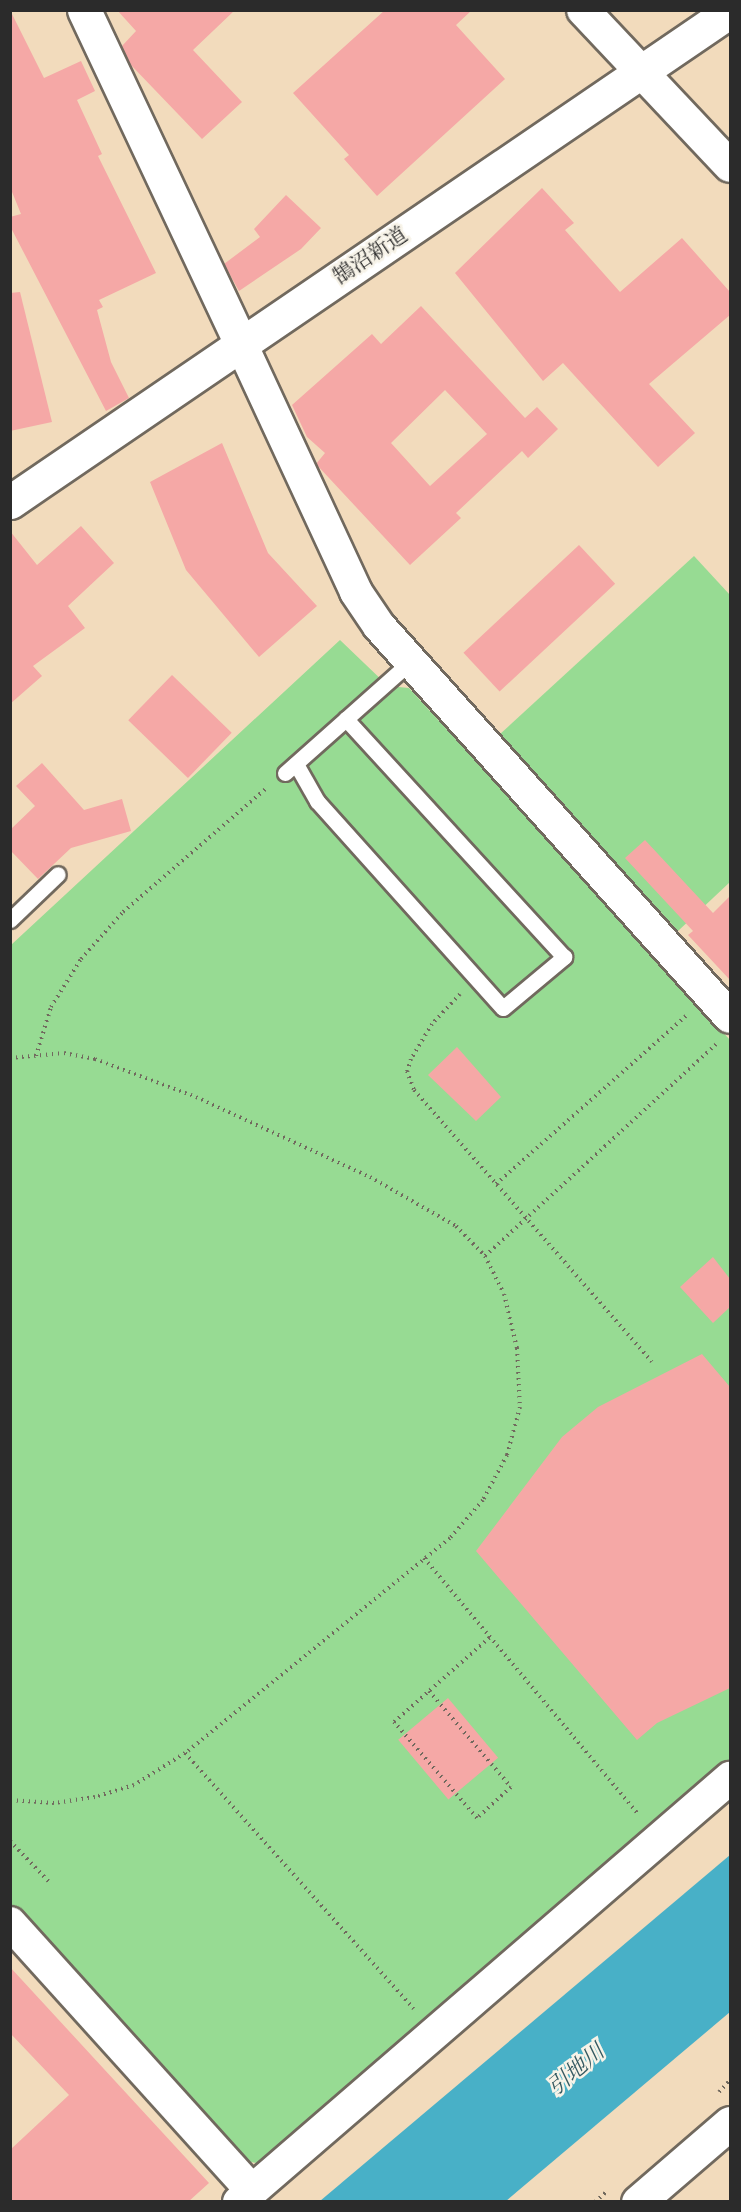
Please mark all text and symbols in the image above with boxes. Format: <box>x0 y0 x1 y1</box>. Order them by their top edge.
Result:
street label: 鵠沼新道 <box>329 223 413 291</box>
water label: 引地川 <box>543 2040 611 2102</box>

